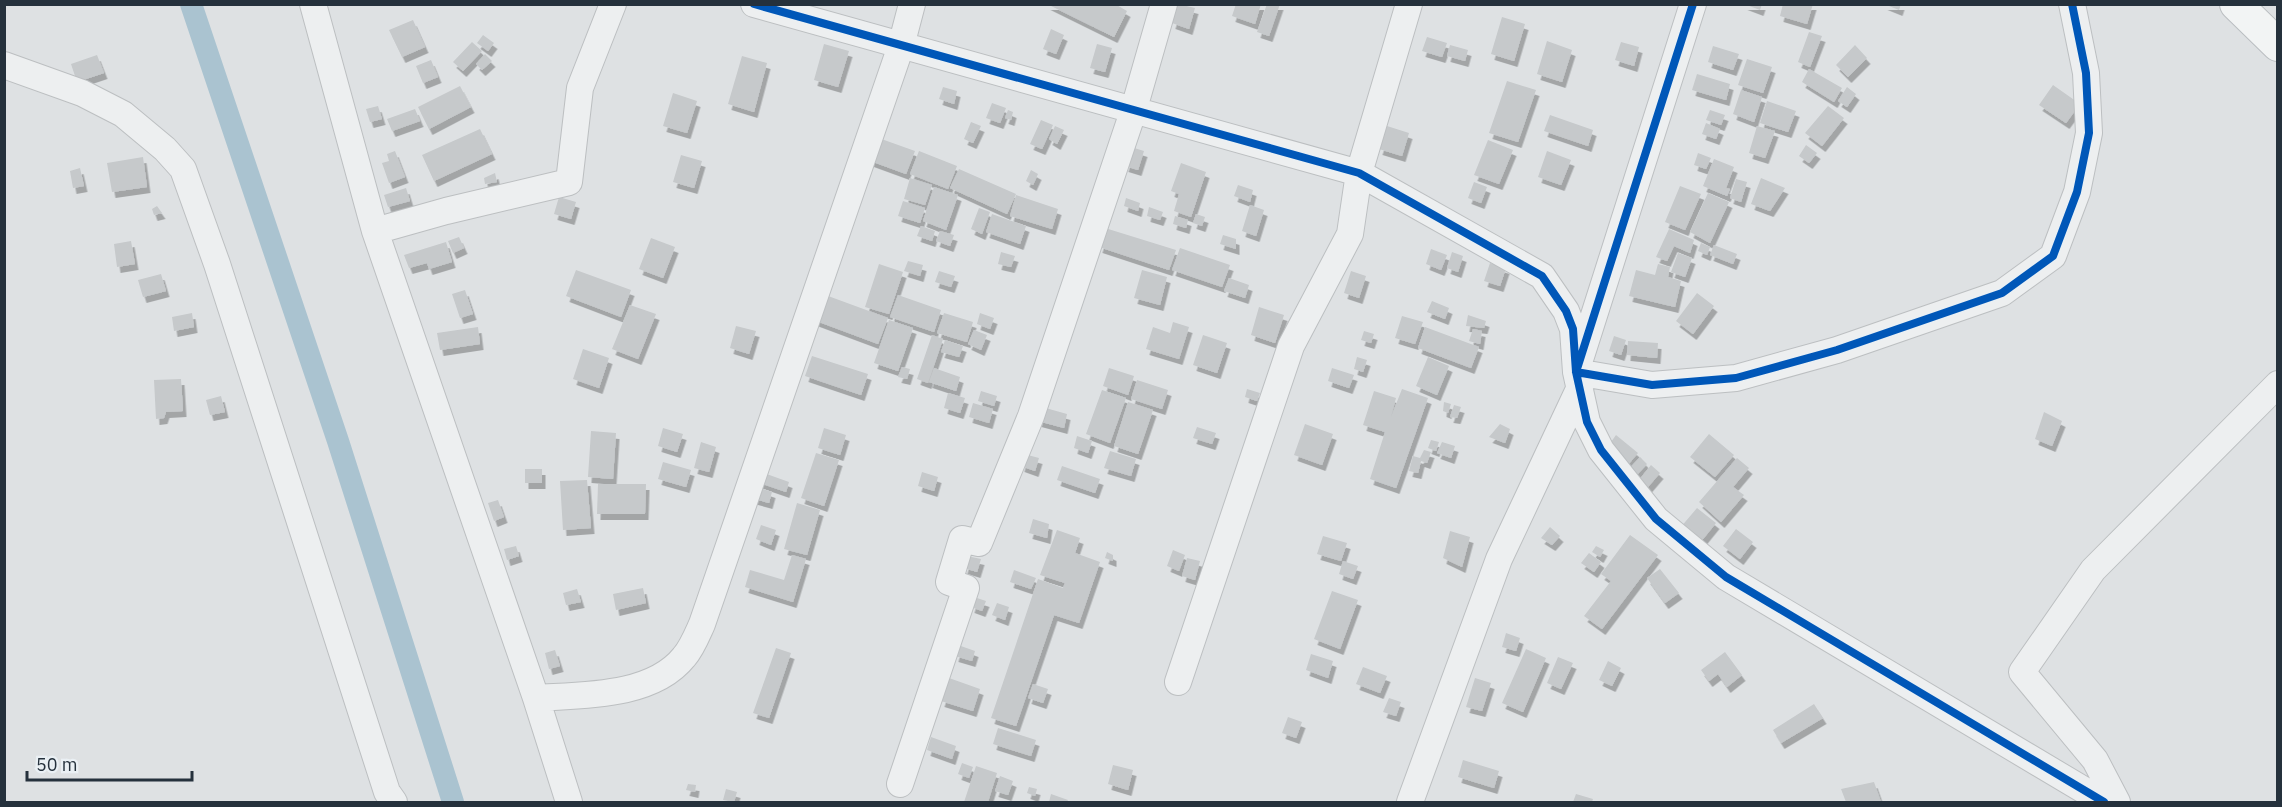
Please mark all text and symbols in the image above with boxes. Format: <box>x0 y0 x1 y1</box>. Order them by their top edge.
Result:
scale bar <box>27 744 192 782</box>
text: 50 m <box>36 753 78 776</box>

